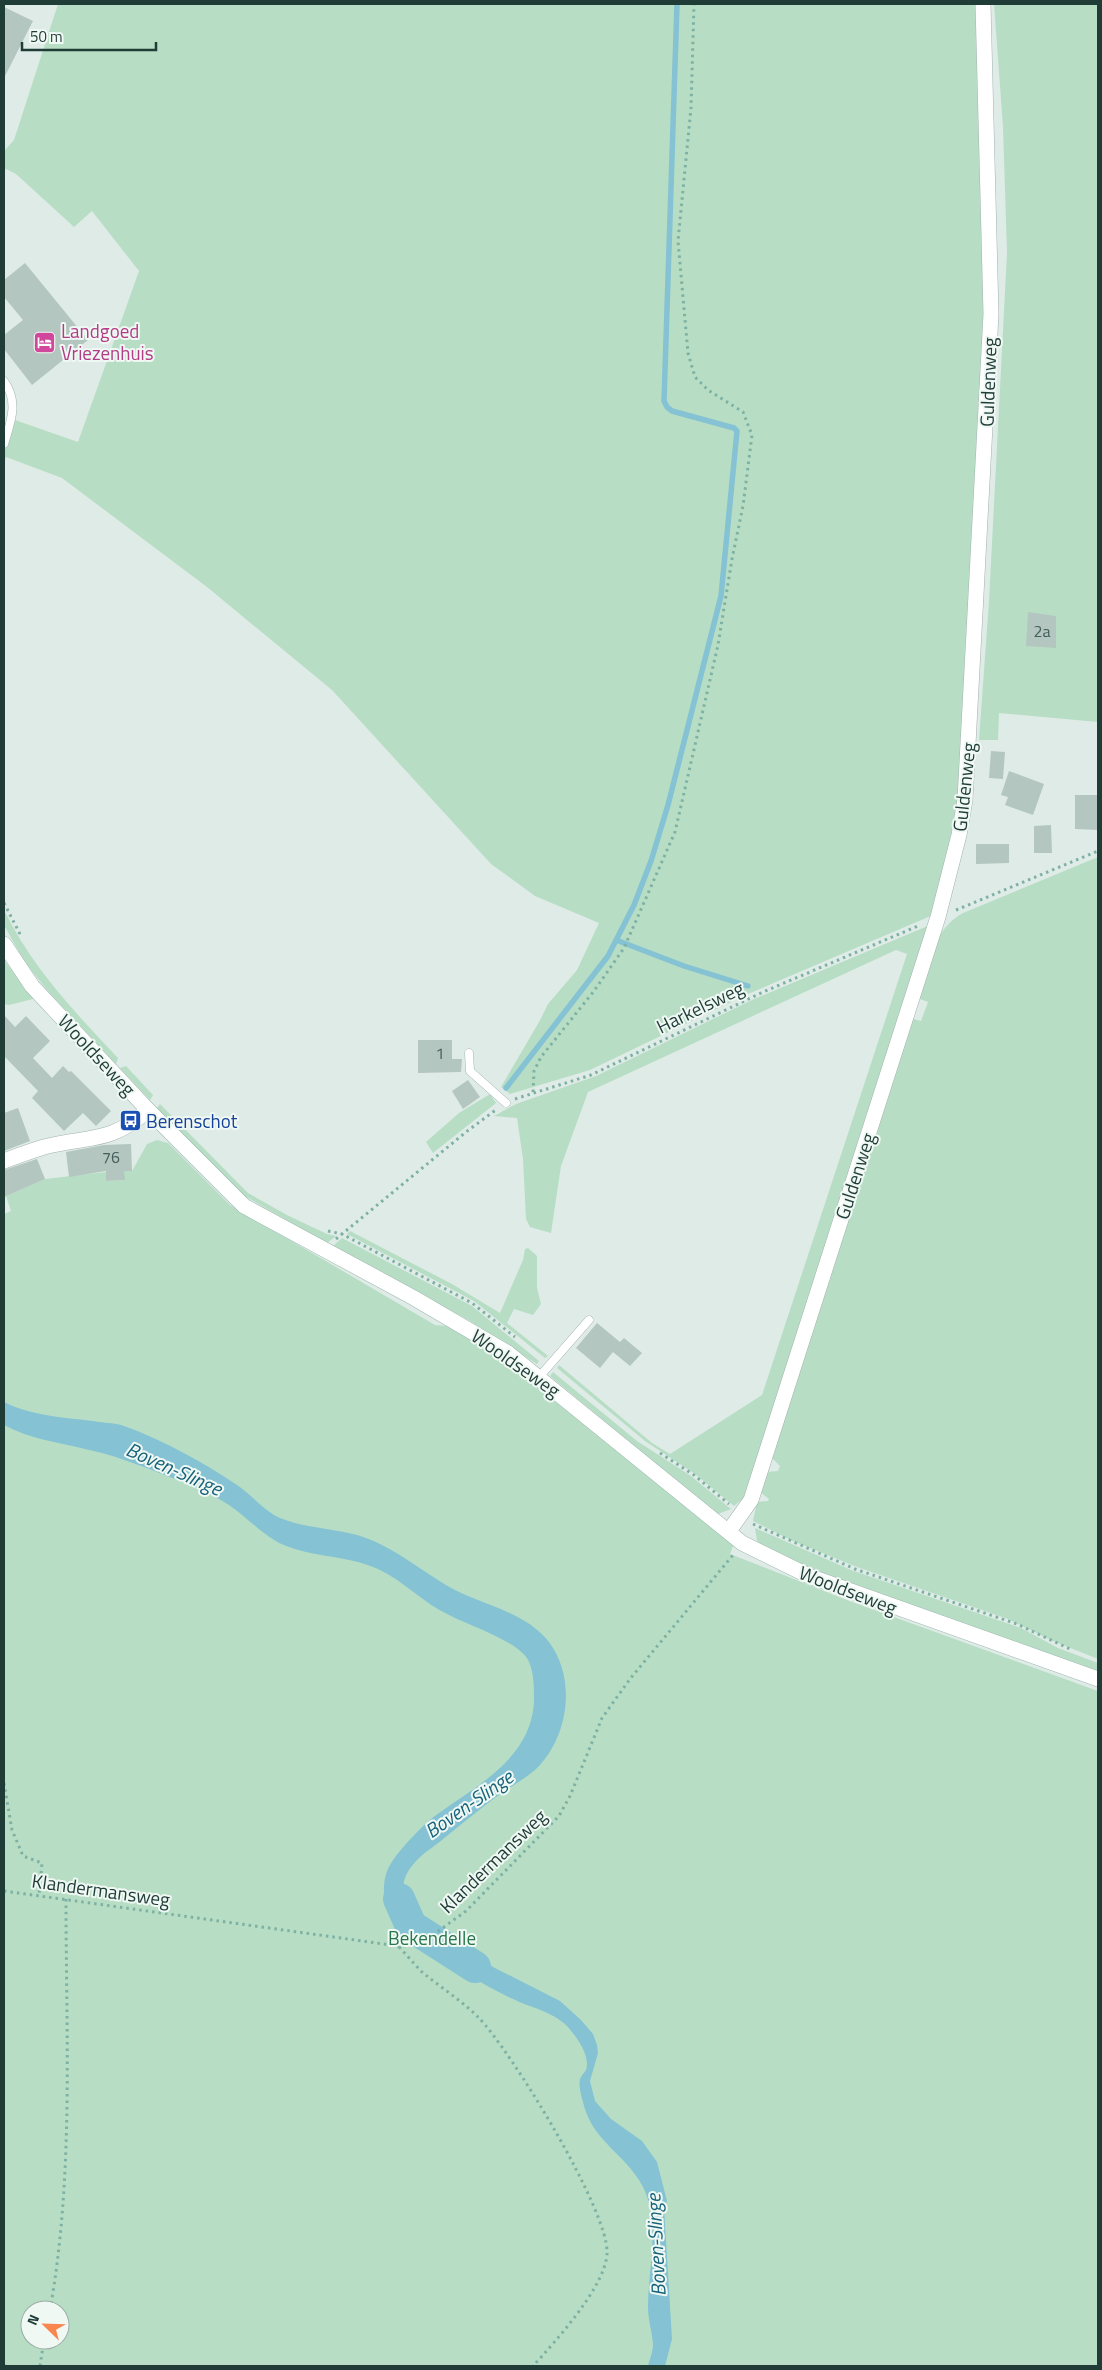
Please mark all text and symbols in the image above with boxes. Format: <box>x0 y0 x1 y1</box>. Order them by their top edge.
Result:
scale bar <box>22 20 156 52</box>
text: 50 m <box>30 25 63 48</box>
place label: Landgoed Vriezenhuis <box>61 316 154 367</box>
hotel icon: Landgoed Vriezenhuis <box>33 330 57 354</box>
street label: Guldenweg <box>971 336 1004 427</box>
house number: 2a <box>1034 619 1050 643</box>
street label: Guldenweg <box>944 741 983 833</box>
street label: Harkelsweg <box>651 973 749 1040</box>
street label: Wooldseweg <box>52 1007 143 1102</box>
house number: 1 <box>436 1041 444 1065</box>
place label: Berenschot <box>146 1106 238 1135</box>
bus stop icon: Berenschot <box>118 1109 142 1133</box>
street label: Guldenweg <box>827 1129 882 1223</box>
house number: 76 <box>102 1145 120 1169</box>
street label: Wooldseweg <box>466 1321 567 1404</box>
water label: Boven-Slinge <box>121 1434 229 1504</box>
street label: Wooldseweg <box>795 1558 902 1622</box>
water label: Boven-Slinge <box>418 1761 521 1846</box>
street label: Klandermansweg <box>432 1802 553 1919</box>
street label: Klandermansweg <box>30 1865 172 1914</box>
park label: Bekendelle <box>388 1923 476 1952</box>
water label: Boven-Slinge <box>637 2191 674 2297</box>
north arrow <box>20 2300 70 2350</box>
text: N <box>21 2311 44 2328</box>

